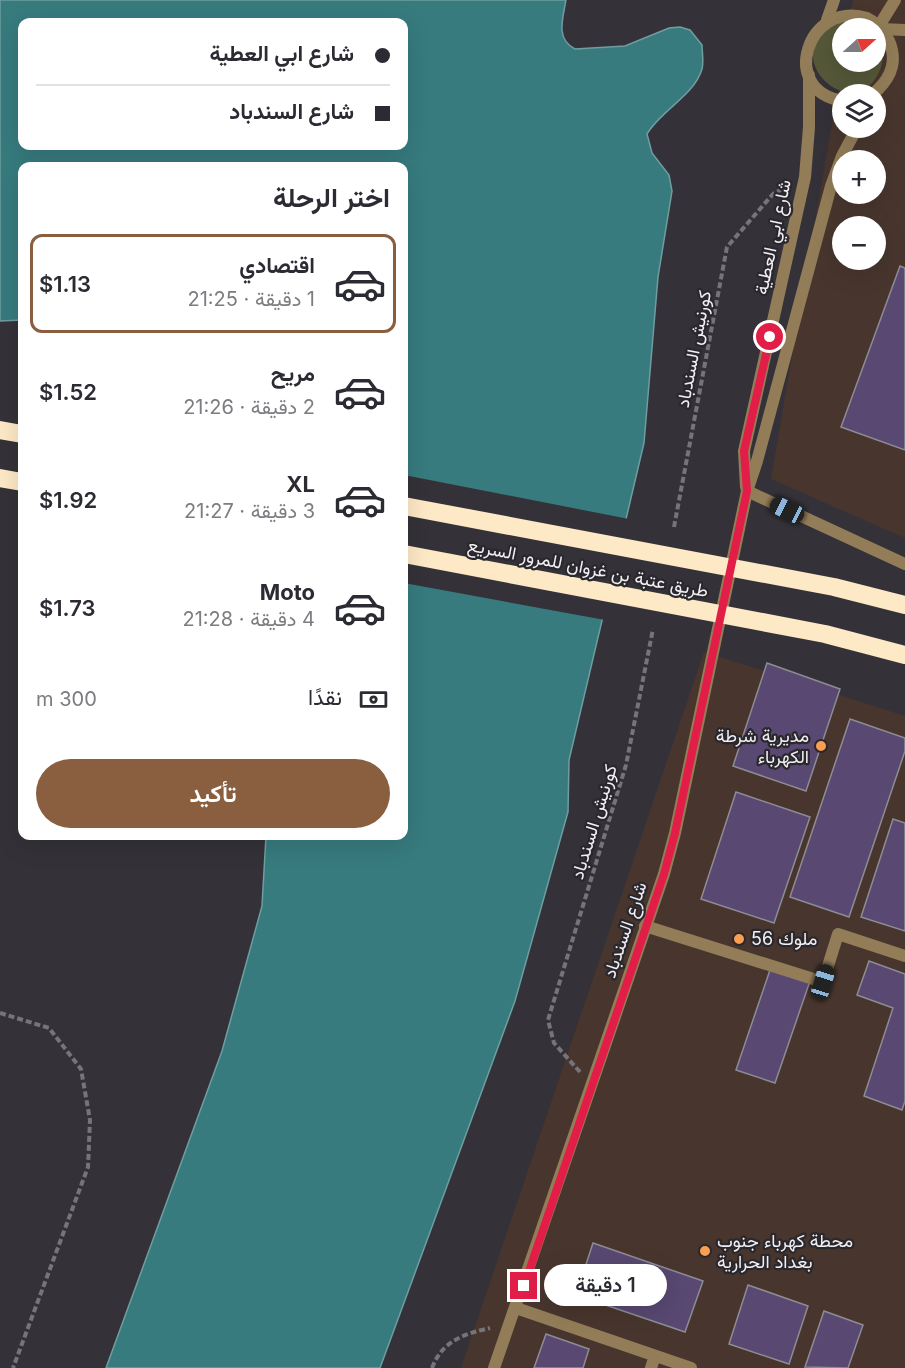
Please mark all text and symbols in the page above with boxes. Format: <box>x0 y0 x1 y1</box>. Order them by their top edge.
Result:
north arrow <box>832 18 886 72</box>
map controls <box>832 18 886 270</box>
text: شارع ابي العطية <box>210 40 354 66</box>
button: layers <box>832 84 886 138</box>
text: شارع السندباد <box>229 98 354 124</box>
button: + <box>832 150 886 204</box>
street label: شارع ابي العطية <box>750 178 800 297</box>
text: اختر الرحلة <box>273 181 390 214</box>
button: − <box>832 216 886 270</box>
text: اقتصادي <box>239 252 315 278</box>
icon: car <box>333 257 387 311</box>
text: $1.13 <box>39 271 91 297</box>
text: 1 دقيقة · 21:25 <box>187 287 315 311</box>
street label: كورنيش السندباد <box>672 289 716 409</box>
route start <box>756 323 783 350</box>
text: مريح <box>271 360 315 386</box>
icon: car <box>333 365 387 419</box>
text: $1.52 <box>39 379 97 405</box>
text: 2 دقيقة · 21:26 <box>183 395 315 419</box>
text: XL <box>286 471 315 497</box>
icon: car <box>333 473 387 527</box>
text: $1.92 <box>39 487 97 513</box>
car <box>767 494 807 526</box>
text: 3 دقيقة · 21:27 <box>184 499 315 523</box>
street label: طريق عتبة بن غزوان للمرور السريع <box>466 534 710 603</box>
text: Moto <box>260 579 315 605</box>
icon: car <box>333 581 387 635</box>
text: $1.73 <box>39 595 95 621</box>
text: 4 دقيقة · 21:28 <box>182 607 315 631</box>
icon: cash <box>357 683 390 716</box>
text: نقدًا <box>308 684 342 710</box>
text: 300 m <box>36 687 97 711</box>
place label: مديرية شرطة الكهرباء <box>716 725 809 768</box>
marker: مديرية شرطة الكهرباء <box>814 739 828 753</box>
button: تأكيد <box>36 759 390 828</box>
street label: كورنيش السندباد <box>566 762 622 882</box>
street label: شارع السندباد <box>598 879 653 981</box>
place label: ملوك 56 <box>751 928 817 950</box>
marker: ملوك 56 <box>732 932 746 946</box>
car <box>809 962 837 1002</box>
place label: محطة كهرباء جنوب بغداد الحرارية <box>717 1230 853 1273</box>
marker: محطة كهرباء جنوب بغداد الحرارية <box>698 1244 712 1258</box>
callout: 1 دقيقة <box>545 1265 668 1307</box>
route end <box>510 1272 537 1299</box>
text: 1 دقيقة <box>575 1273 636 1297</box>

